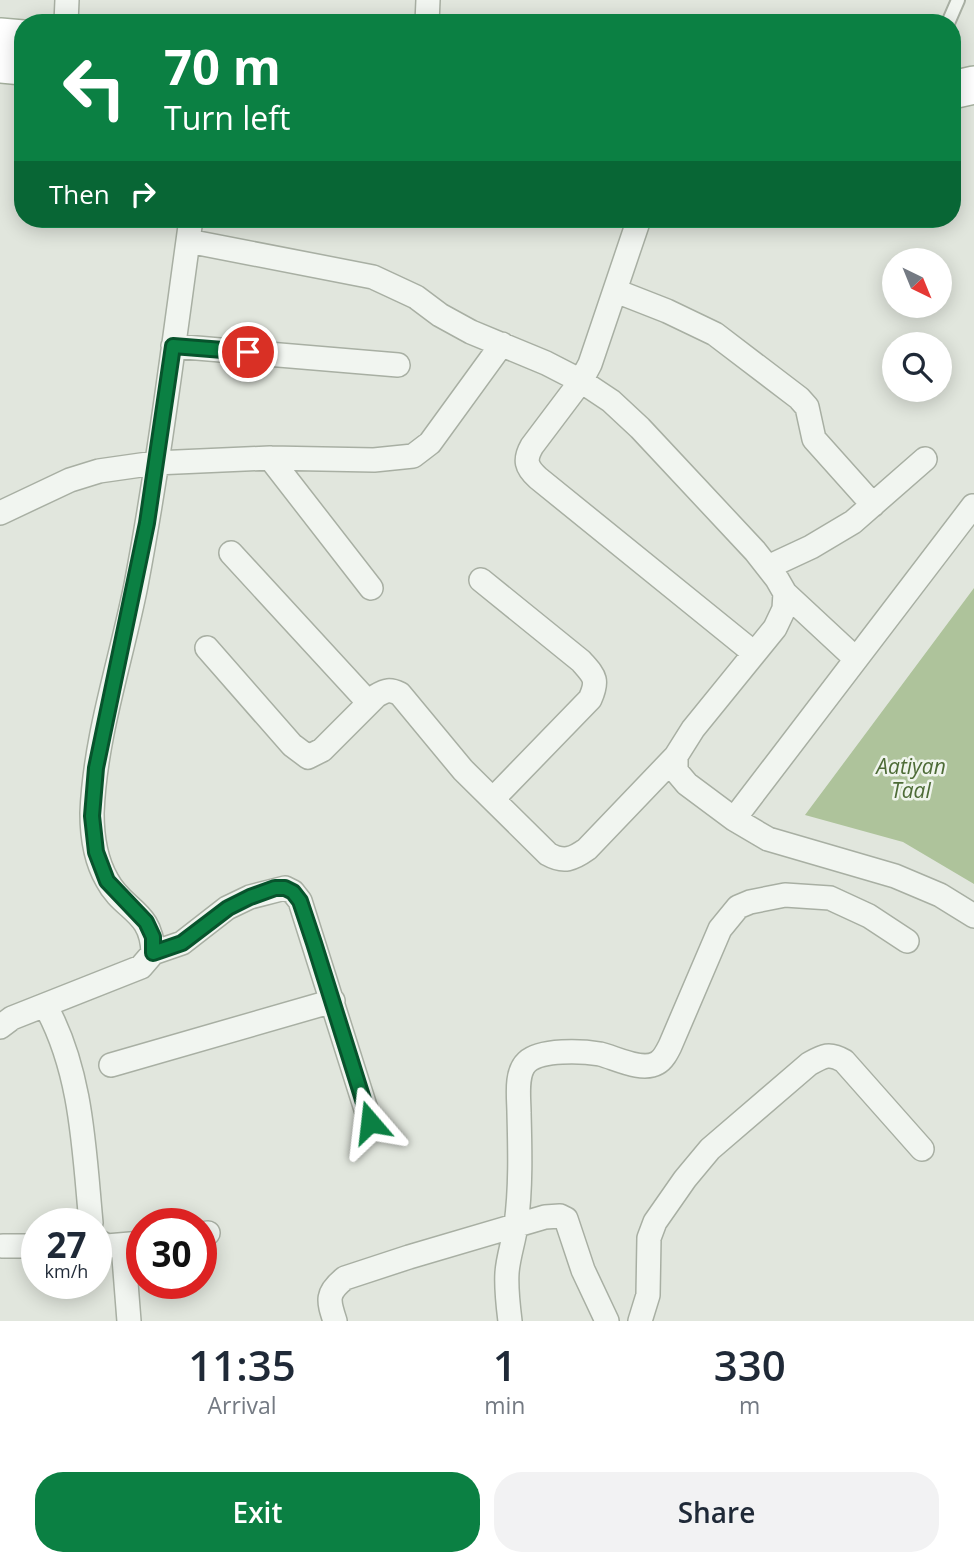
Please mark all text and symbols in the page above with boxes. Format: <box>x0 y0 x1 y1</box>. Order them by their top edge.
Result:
text: 70 m <box>164 33 281 99</box>
icon: left <box>49 42 140 133</box>
text: Turn left <box>164 96 290 139</box>
icon: right <box>124 175 162 213</box>
text: Then <box>49 176 110 212</box>
north arrow <box>882 248 952 318</box>
map controls <box>882 248 952 402</box>
pin <box>218 322 278 382</box>
button: search <box>882 332 952 402</box>
icon: arrive <box>229 333 267 371</box>
water label: Aatiyan Taal <box>874 752 946 804</box>
position arrow <box>333 1085 407 1159</box>
speed limit sign: 30 <box>126 1208 217 1299</box>
text: 27 <box>46 1221 87 1268</box>
text: km/h <box>45 1259 88 1283</box>
text: 11:35 <box>188 1336 296 1393</box>
text: 1 <box>493 1336 517 1393</box>
text: 330 <box>714 1336 786 1393</box>
text: Arrival <box>207 1389 277 1421</box>
text: min <box>484 1389 525 1421</box>
text: m <box>739 1389 760 1421</box>
button: Exit <box>35 1472 480 1552</box>
button: Share <box>494 1472 939 1552</box>

